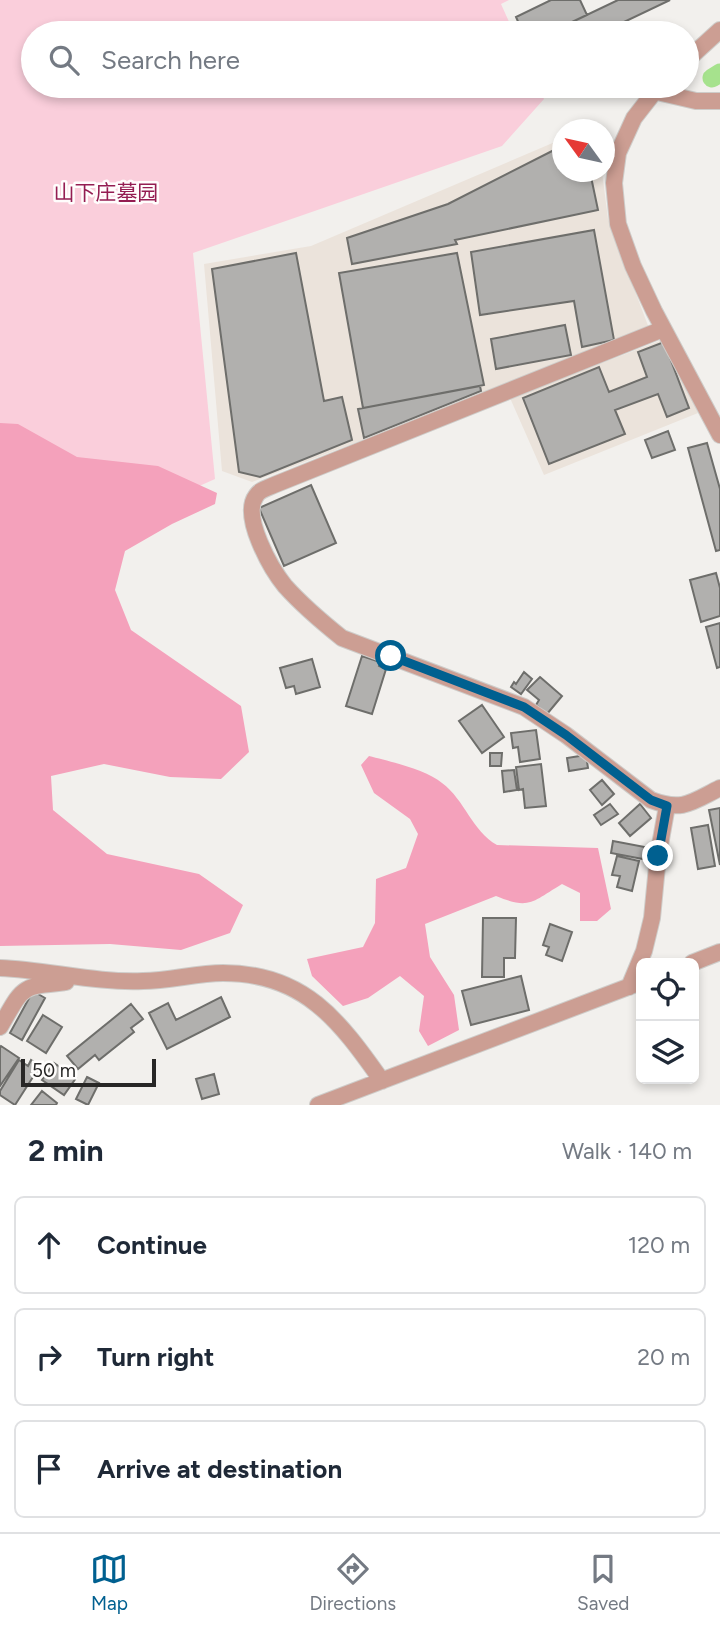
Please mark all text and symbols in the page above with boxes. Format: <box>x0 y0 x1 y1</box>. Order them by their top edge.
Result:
search box <box>21 21 699 98</box>
icon: search <box>45 41 83 79</box>
text: Search here <box>101 44 240 76</box>
north arrow <box>552 119 615 182</box>
park label: 山下庄墓园 <box>54 180 159 205</box>
route start <box>375 640 406 671</box>
route end <box>642 840 673 871</box>
map controls <box>636 958 699 1084</box>
button: locate <box>636 958 699 1021</box>
button: layers <box>636 1021 699 1084</box>
scale bar <box>21 1056 156 1088</box>
text: 50 m <box>32 1059 76 1082</box>
text: 2 min <box>28 1132 104 1169</box>
text: Walk · 140 m <box>562 1137 692 1165</box>
icon: ahead <box>30 1226 68 1264</box>
text: Continue <box>97 1229 207 1261</box>
text: 120 m <box>628 1231 690 1259</box>
icon: right <box>30 1338 68 1376</box>
text: Turn right <box>97 1341 214 1373</box>
text: 20 m <box>637 1343 690 1371</box>
icon: arrive <box>30 1450 68 1488</box>
text: Arrive at destination <box>97 1453 342 1485</box>
tab: Map <box>90 1550 128 1615</box>
tab: Directions <box>309 1550 396 1615</box>
tab: Saved <box>577 1550 629 1615</box>

